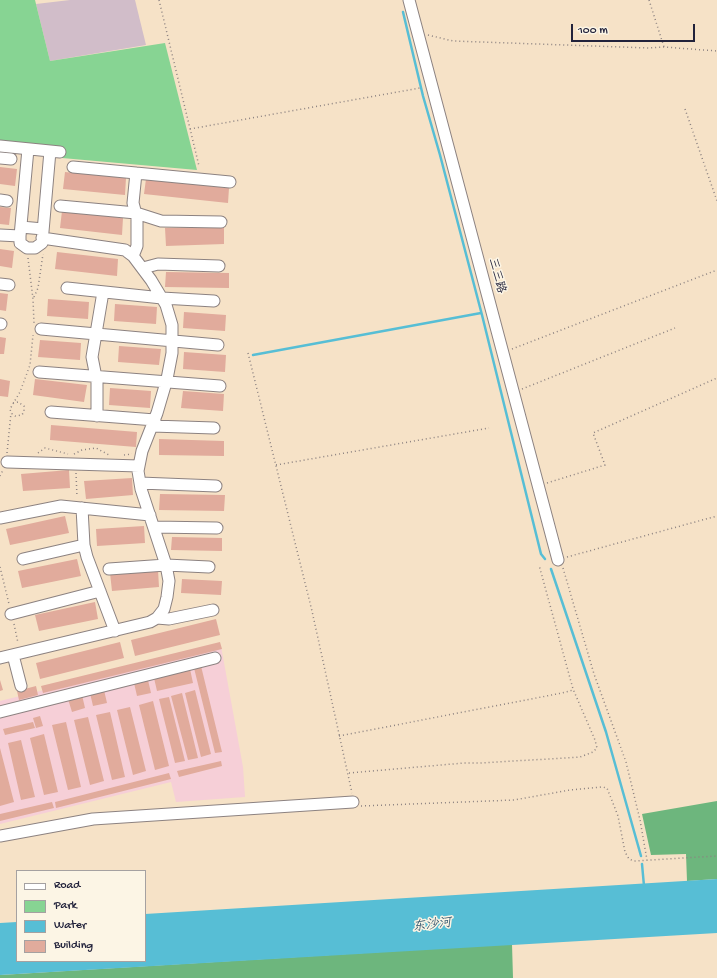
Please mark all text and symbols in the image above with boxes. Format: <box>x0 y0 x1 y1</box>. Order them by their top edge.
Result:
scale bar <box>573 16 697 42</box>
text: 100 m <box>578 24 608 38</box>
street label: 三三路 <box>484 257 508 295</box>
legend <box>16 870 146 962</box>
text: Road <box>54 879 80 893</box>
text: Park <box>54 899 77 913</box>
water label: 东沙河 <box>412 916 452 936</box>
text: Water <box>54 919 86 933</box>
text: Building <box>54 939 93 953</box>

